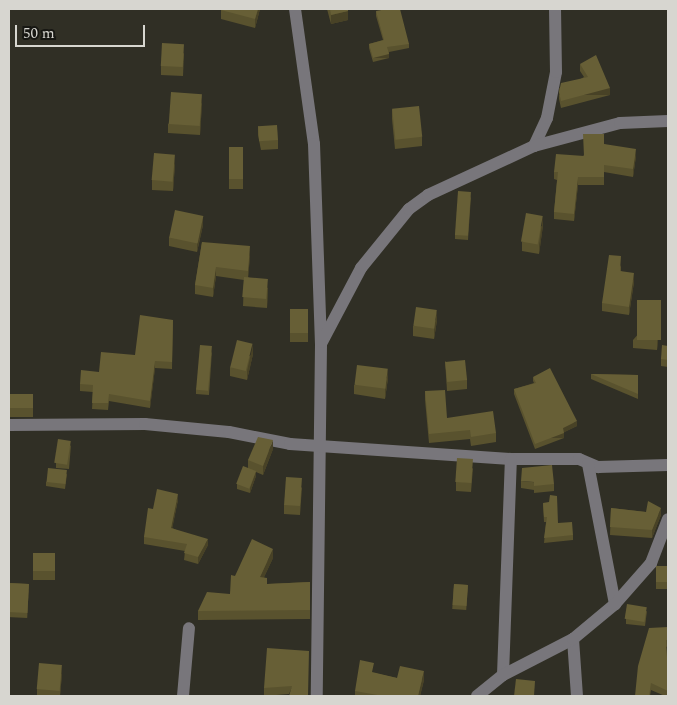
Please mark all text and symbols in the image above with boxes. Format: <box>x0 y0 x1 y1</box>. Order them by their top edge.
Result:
scale bar <box>18 15 148 47</box>
text: 50 m <box>23 22 55 45</box>

